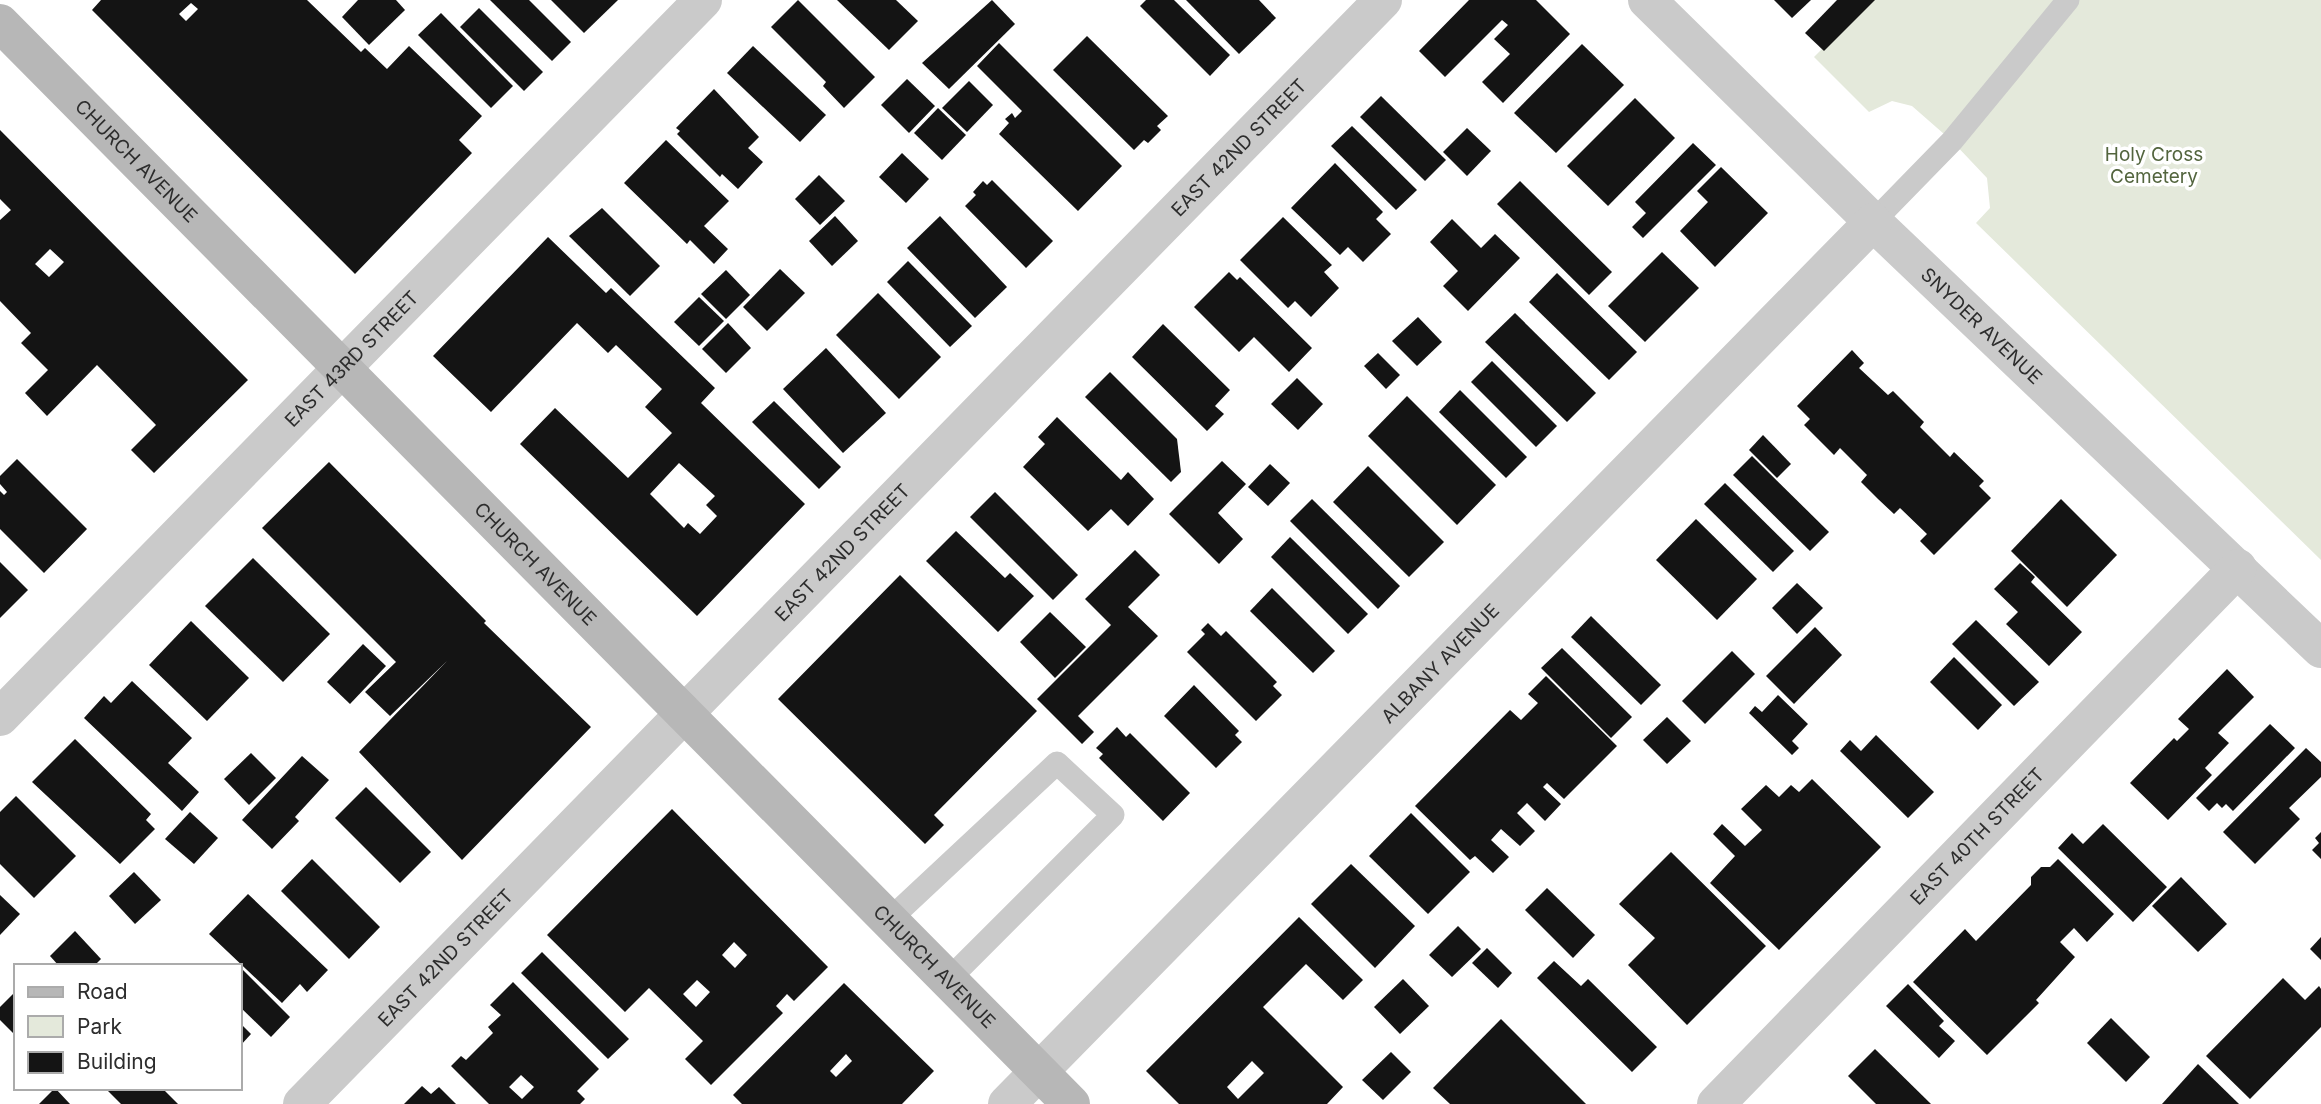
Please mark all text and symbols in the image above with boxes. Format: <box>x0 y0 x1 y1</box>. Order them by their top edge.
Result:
street label: EAST 42ND STREET <box>1166 74 1311 221</box>
street label: CHURCH AVENUE <box>71 94 202 227</box>
park label: Holy Cross Cemetery <box>2105 143 2203 188</box>
street label: SNYDER AVENUE <box>1916 263 2047 389</box>
street label: EAST 43RD STREET <box>280 286 423 431</box>
street label: EAST 42ND STREET <box>770 479 914 626</box>
street label: CHURCH AVENUE <box>470 497 601 630</box>
street label: ALBANY AVENUE <box>1376 599 1504 728</box>
street label: EAST 40TH STREET <box>1905 763 2049 909</box>
street label: EAST 42ND STREET <box>373 884 518 1031</box>
street label: CHURCH AVENUE <box>869 900 1001 1033</box>
legend <box>14 964 242 1090</box>
text: Road <box>77 979 128 1004</box>
text: Park <box>77 1014 122 1039</box>
text: Building <box>77 1049 157 1074</box>

